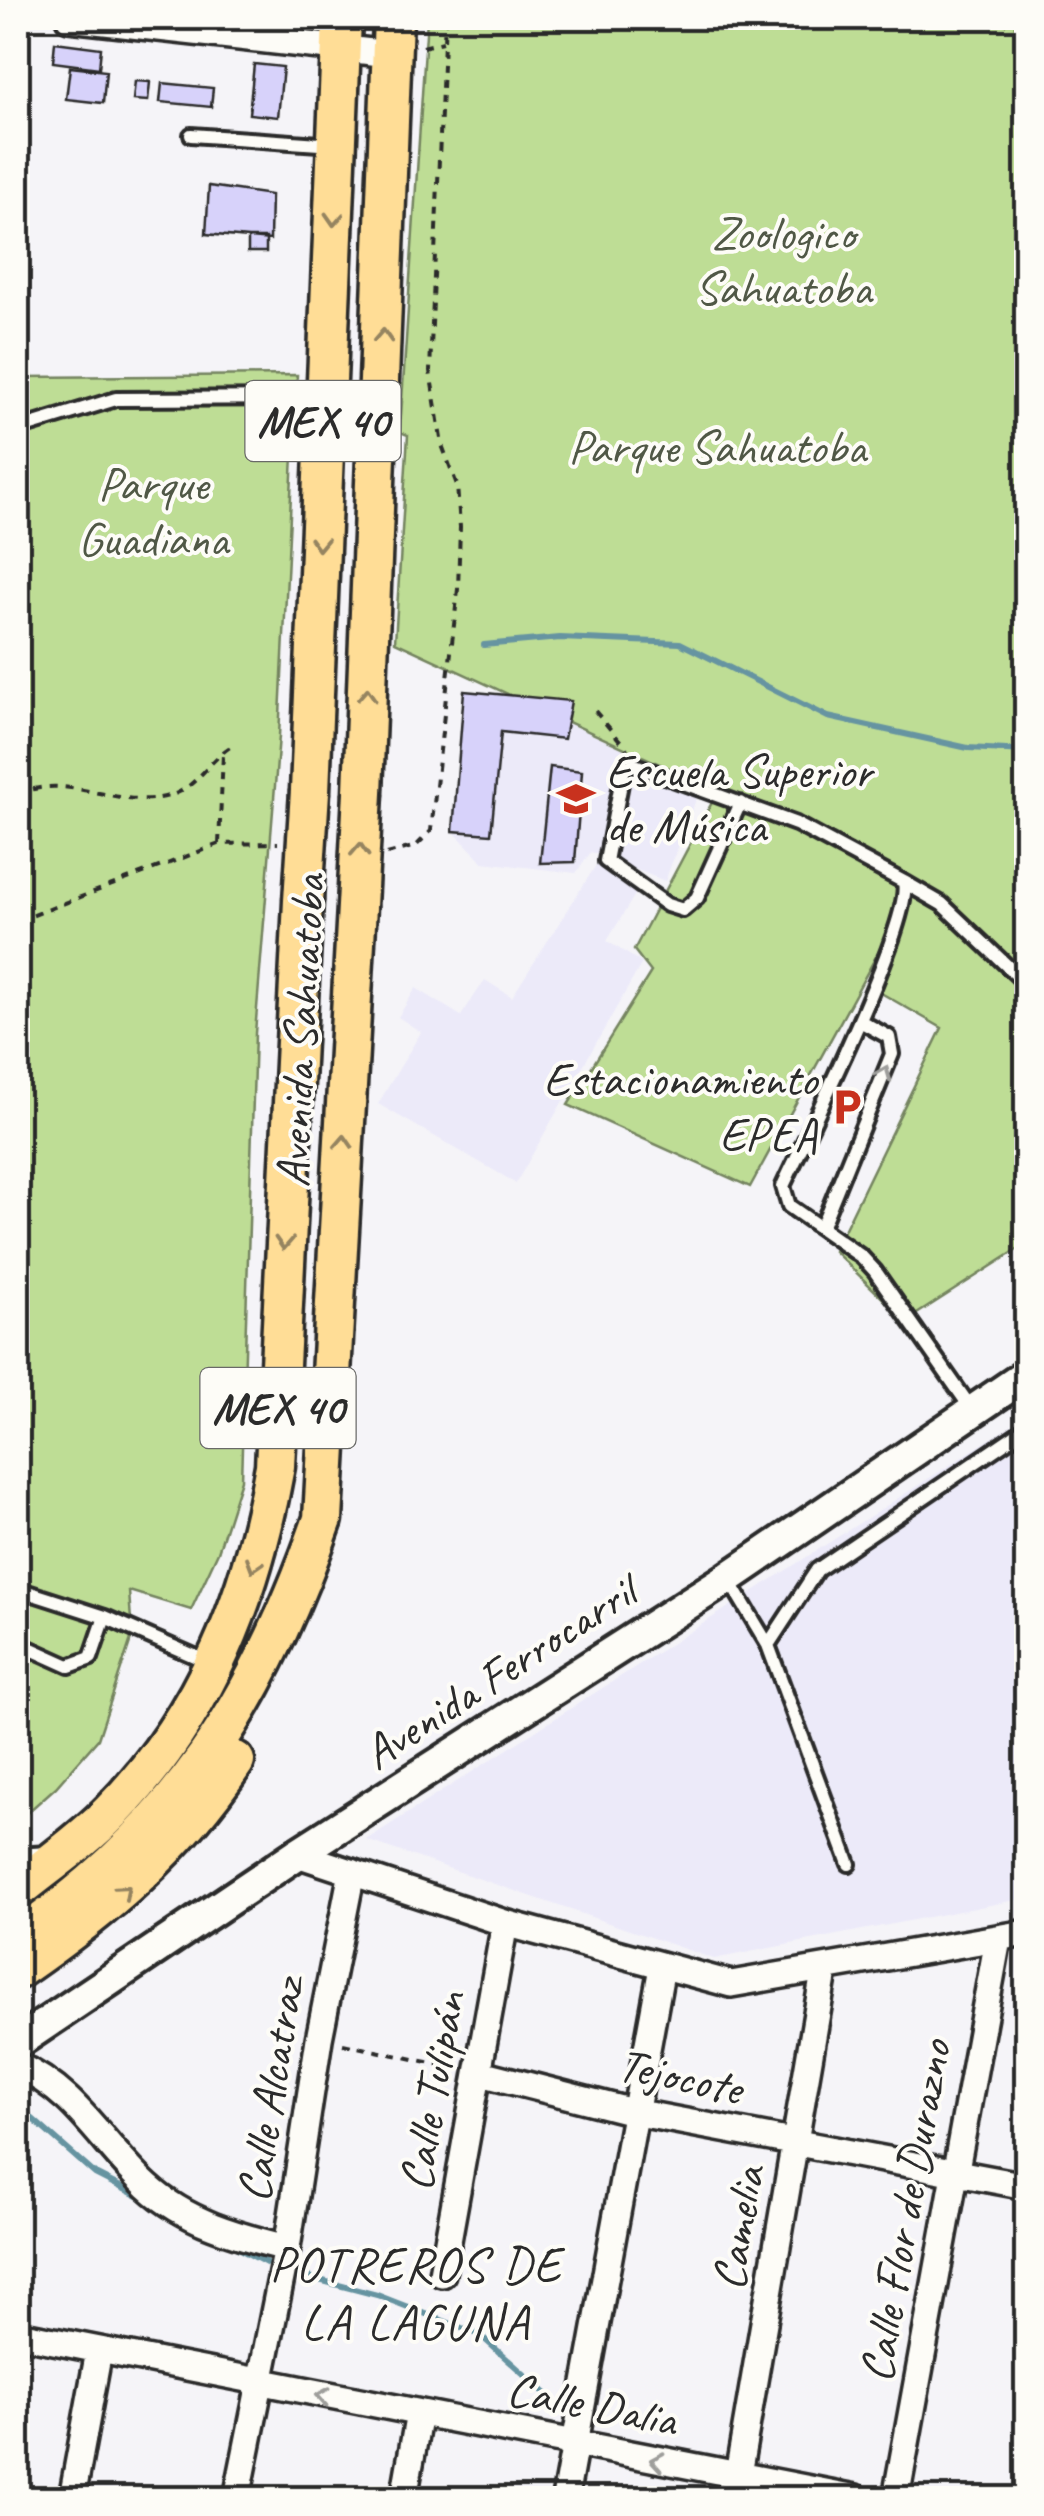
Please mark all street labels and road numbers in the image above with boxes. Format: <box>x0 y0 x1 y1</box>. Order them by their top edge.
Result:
road number: MEX 40 <box>245 381 400 461</box>
street label: Avenida Sahuatoba <box>262 871 338 1189</box>
road number: MEX 40 <box>200 1368 356 1448</box>
street label: Avenida Ferrocarril <box>351 1557 653 1783</box>
street label: Calle Alcatraz <box>223 1969 318 2206</box>
street label: Calle Tulipán <box>385 1986 479 2195</box>
street label: Calle Flor de Durazno <box>845 2033 965 2386</box>
street label: Tejocote <box>612 2034 751 2119</box>
street label: Camelia <box>698 2159 779 2294</box>
street label: Calle Dalia <box>502 2358 684 2450</box>

